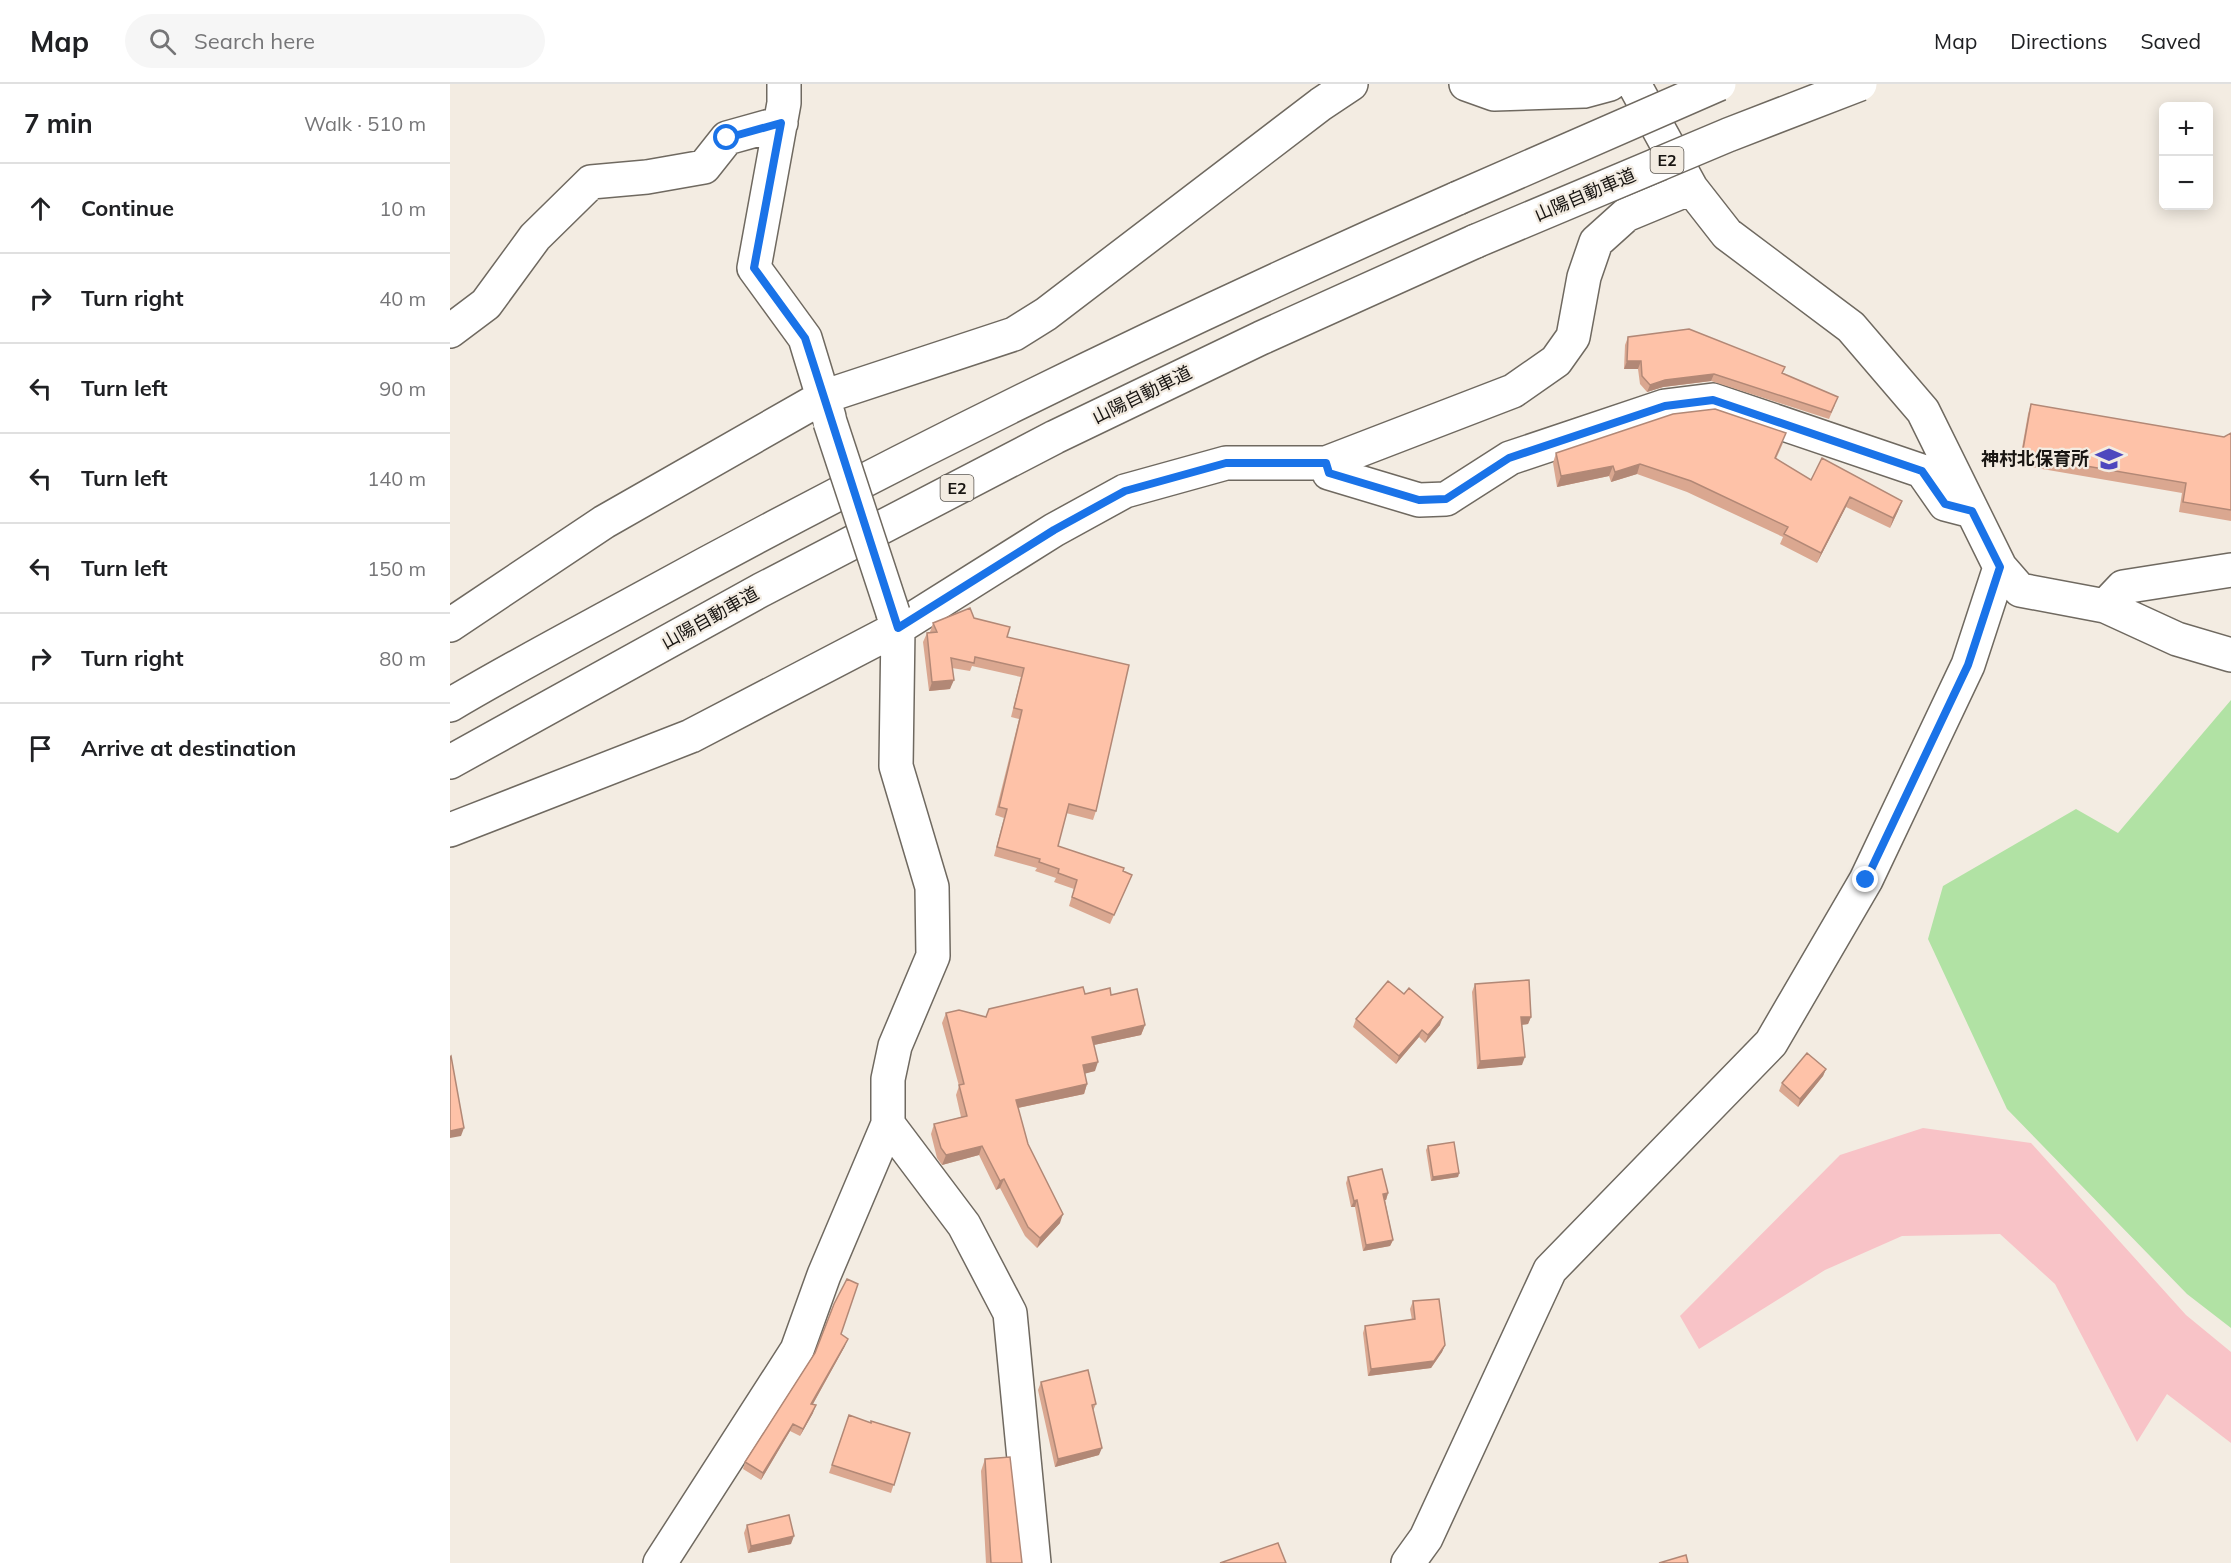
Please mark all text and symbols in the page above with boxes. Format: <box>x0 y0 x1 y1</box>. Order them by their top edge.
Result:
search box <box>125 14 545 68</box>
text: Map <box>30 24 89 59</box>
icon: search <box>146 25 179 58</box>
text: Search here <box>194 27 315 55</box>
text: Map <box>1934 28 1977 54</box>
text: Directions <box>2010 28 2107 54</box>
text: Saved <box>2140 28 2201 54</box>
map controls <box>2159 102 2213 210</box>
button: + <box>2159 102 2213 156</box>
text: 7 min <box>24 107 93 140</box>
text: Walk · 510 m <box>304 111 426 136</box>
route start <box>713 124 739 150</box>
road number: E2 <box>1650 147 1684 173</box>
button: − <box>2159 156 2213 210</box>
street label: 山陽自動車道 <box>1531 163 1639 226</box>
icon: ahead <box>24 192 57 225</box>
text: Continue <box>81 194 174 222</box>
text: 10 m <box>379 196 426 221</box>
icon: right <box>24 282 57 315</box>
text: Turn right <box>81 284 184 312</box>
text: 40 m <box>379 286 426 311</box>
street label: 山陽自動車道 <box>1088 361 1195 429</box>
icon: left <box>24 372 57 405</box>
text: Turn left <box>81 374 168 402</box>
text: 90 m <box>379 376 426 401</box>
school or university icon: 神村北保育所 <box>2094 444 2124 474</box>
place label: 神村北保育所 <box>1981 447 2089 470</box>
icon: left <box>24 462 57 495</box>
text: Turn left <box>81 464 168 492</box>
text: 140 m <box>367 466 426 491</box>
road number: E2 <box>940 475 974 501</box>
icon: left <box>24 552 57 585</box>
text: Turn left <box>81 554 168 582</box>
text: 150 m <box>367 556 426 581</box>
street label: 山陽自動車道 <box>657 581 763 654</box>
icon: right <box>24 642 57 675</box>
text: Turn right <box>81 644 184 672</box>
text: 80 m <box>379 646 426 671</box>
icon: arrive <box>24 732 57 765</box>
text: Arrive at destination <box>81 734 296 762</box>
route end <box>1852 866 1878 892</box>

